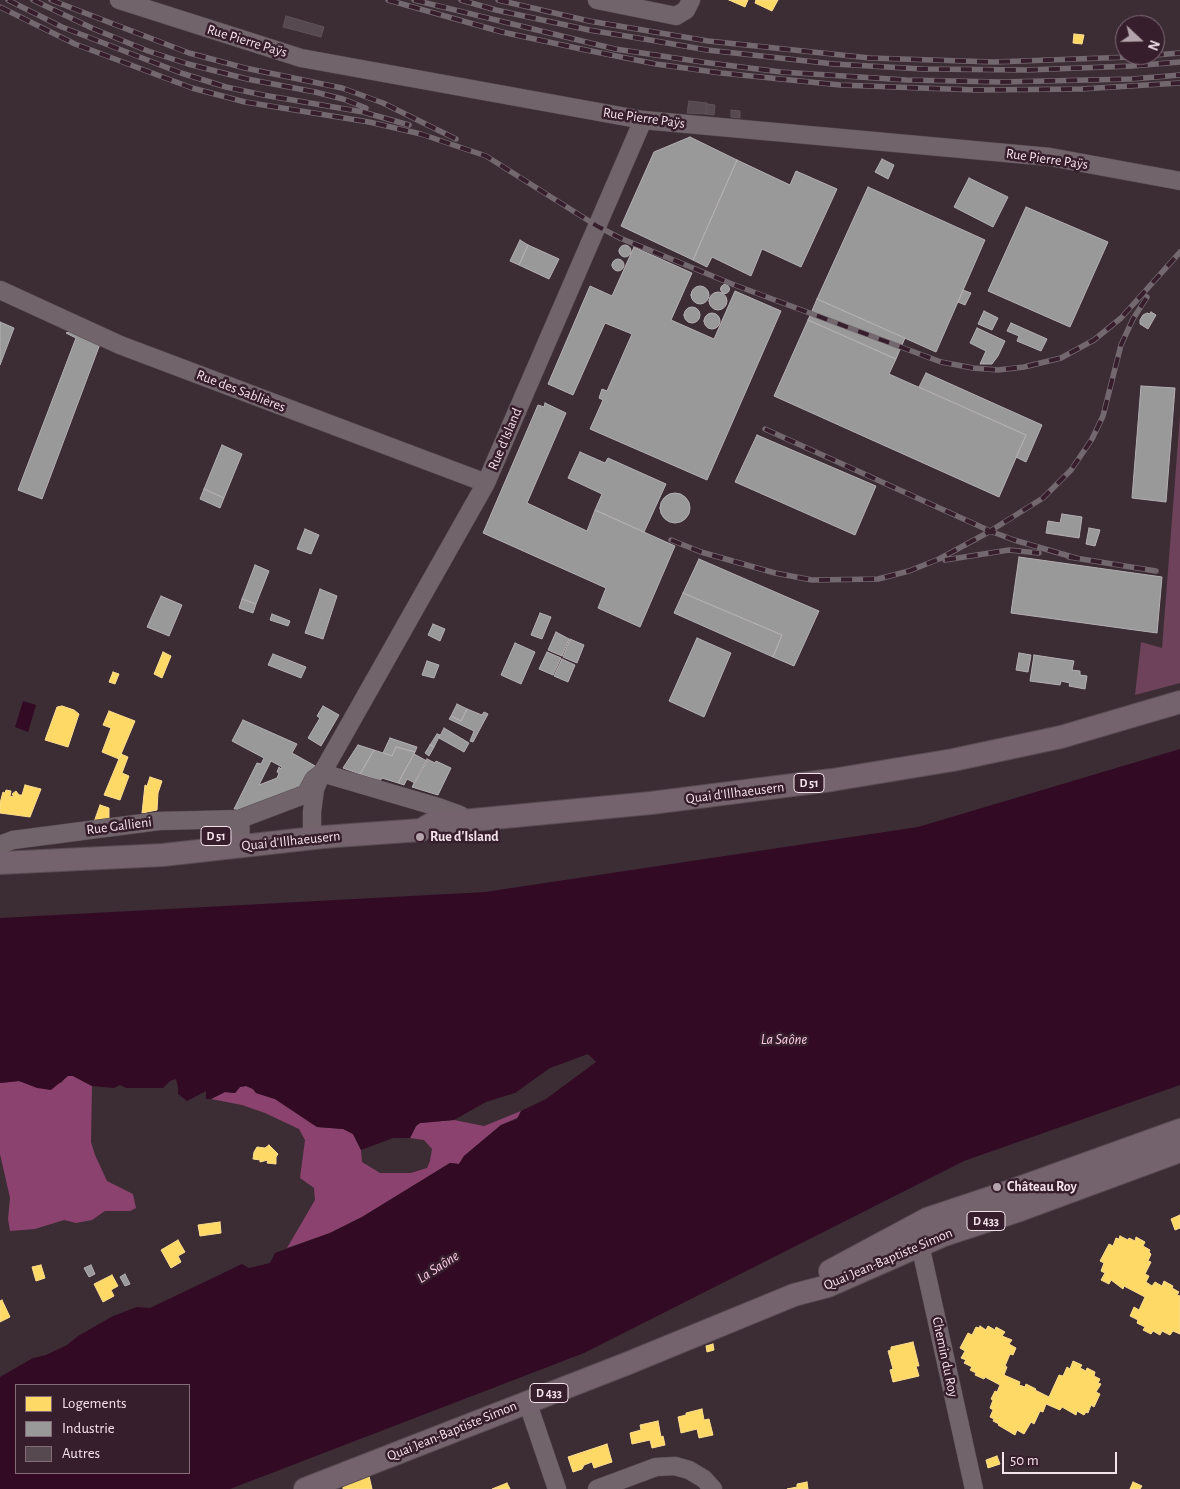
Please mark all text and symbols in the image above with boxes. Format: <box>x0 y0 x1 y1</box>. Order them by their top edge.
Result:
north arrow <box>1115 15 1165 65</box>
street label: Rue Pierre Paÿs <box>205 21 289 61</box>
text: N <box>1145 38 1161 52</box>
street label: Rue Pierre Paÿs <box>602 104 686 132</box>
street label: Rue Pierre Paÿs <box>1005 145 1089 173</box>
street label: Rue des Sablières <box>194 366 288 416</box>
street label: Rue d'Island <box>484 405 526 473</box>
road number: D 51 <box>794 774 824 792</box>
street label: Quai d'Illhaeusern <box>685 779 785 807</box>
street label: Rue Gallieni <box>85 814 153 838</box>
road number: D 51 <box>201 826 231 846</box>
street label: Quai d'Illhaeusern <box>241 827 341 855</box>
place label: Rue d'Island <box>430 829 499 845</box>
marker: Rue d'Island <box>414 831 426 843</box>
water label: La Saône <box>761 1030 807 1048</box>
place label: Château Roy <box>1007 1179 1077 1195</box>
marker: Château Roy <box>991 1181 1003 1193</box>
road number: D 433 <box>967 1212 1005 1230</box>
street label: Quai Jean-Baptiste Simon <box>821 1224 955 1294</box>
water label: La Saône <box>414 1247 462 1287</box>
street label: Chemin du Roy <box>928 1315 962 1399</box>
legend <box>15 1384 190 1474</box>
road number: D 433 <box>530 1384 568 1402</box>
text: Logements <box>62 1396 127 1411</box>
street label: Quai Jean-Baptiste Simon <box>385 1397 519 1465</box>
text: Industrie <box>62 1421 115 1436</box>
scale bar <box>1005 1442 1120 1474</box>
text: Autres <box>62 1446 100 1461</box>
text: 50 m <box>1010 1453 1039 1468</box>

